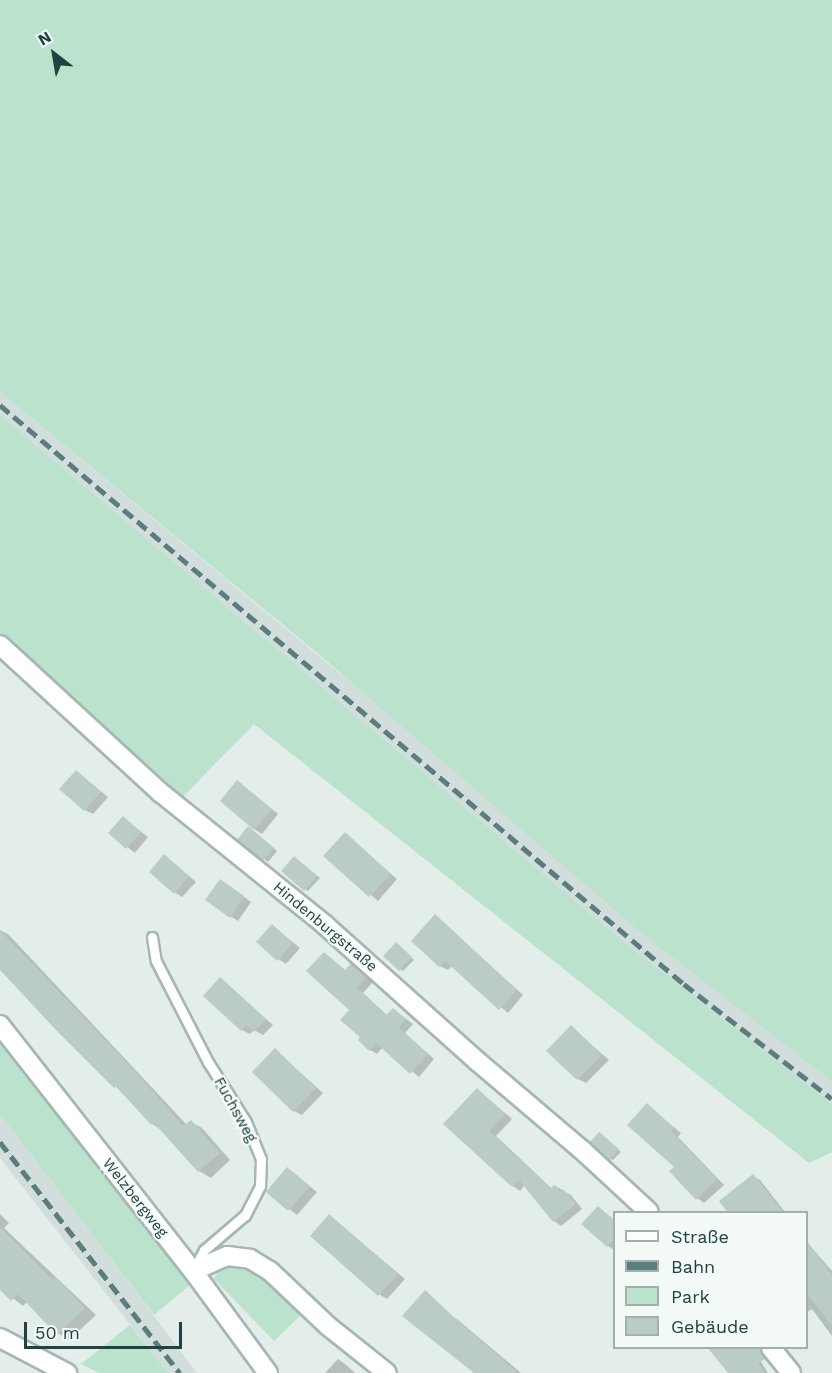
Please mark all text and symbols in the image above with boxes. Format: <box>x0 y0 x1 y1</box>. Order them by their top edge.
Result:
north arrow <box>24 24 84 84</box>
text: N <box>34 27 54 49</box>
street label: Hindenburgstraße <box>269 878 381 976</box>
street label: Fuchsweg <box>210 1074 260 1146</box>
street label: Welzbergweg <box>98 1155 172 1241</box>
legend <box>613 1211 808 1349</box>
text: Straße <box>671 1226 729 1247</box>
text: Bahn <box>671 1256 715 1277</box>
text: Park <box>671 1286 710 1307</box>
scale bar <box>27 1310 184 1348</box>
text: Gebäude <box>671 1316 749 1337</box>
text: 50 m <box>35 1322 80 1343</box>

